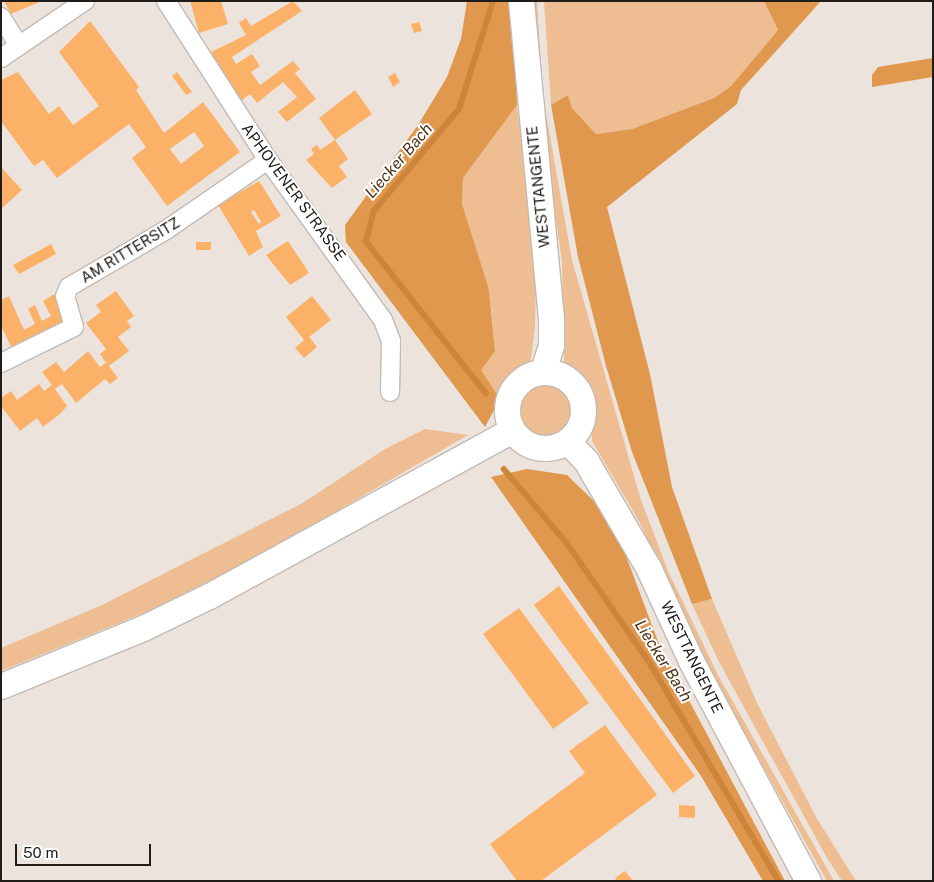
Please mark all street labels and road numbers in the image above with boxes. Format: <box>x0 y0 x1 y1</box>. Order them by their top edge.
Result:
street label: APHOVENER STRASSE <box>238 120 350 264</box>
street label: WESTTANGENTE <box>523 125 553 249</box>
street label: AM RITTERSITZ <box>77 213 183 287</box>
street label: WESTTANGENTE <box>657 598 727 716</box>

